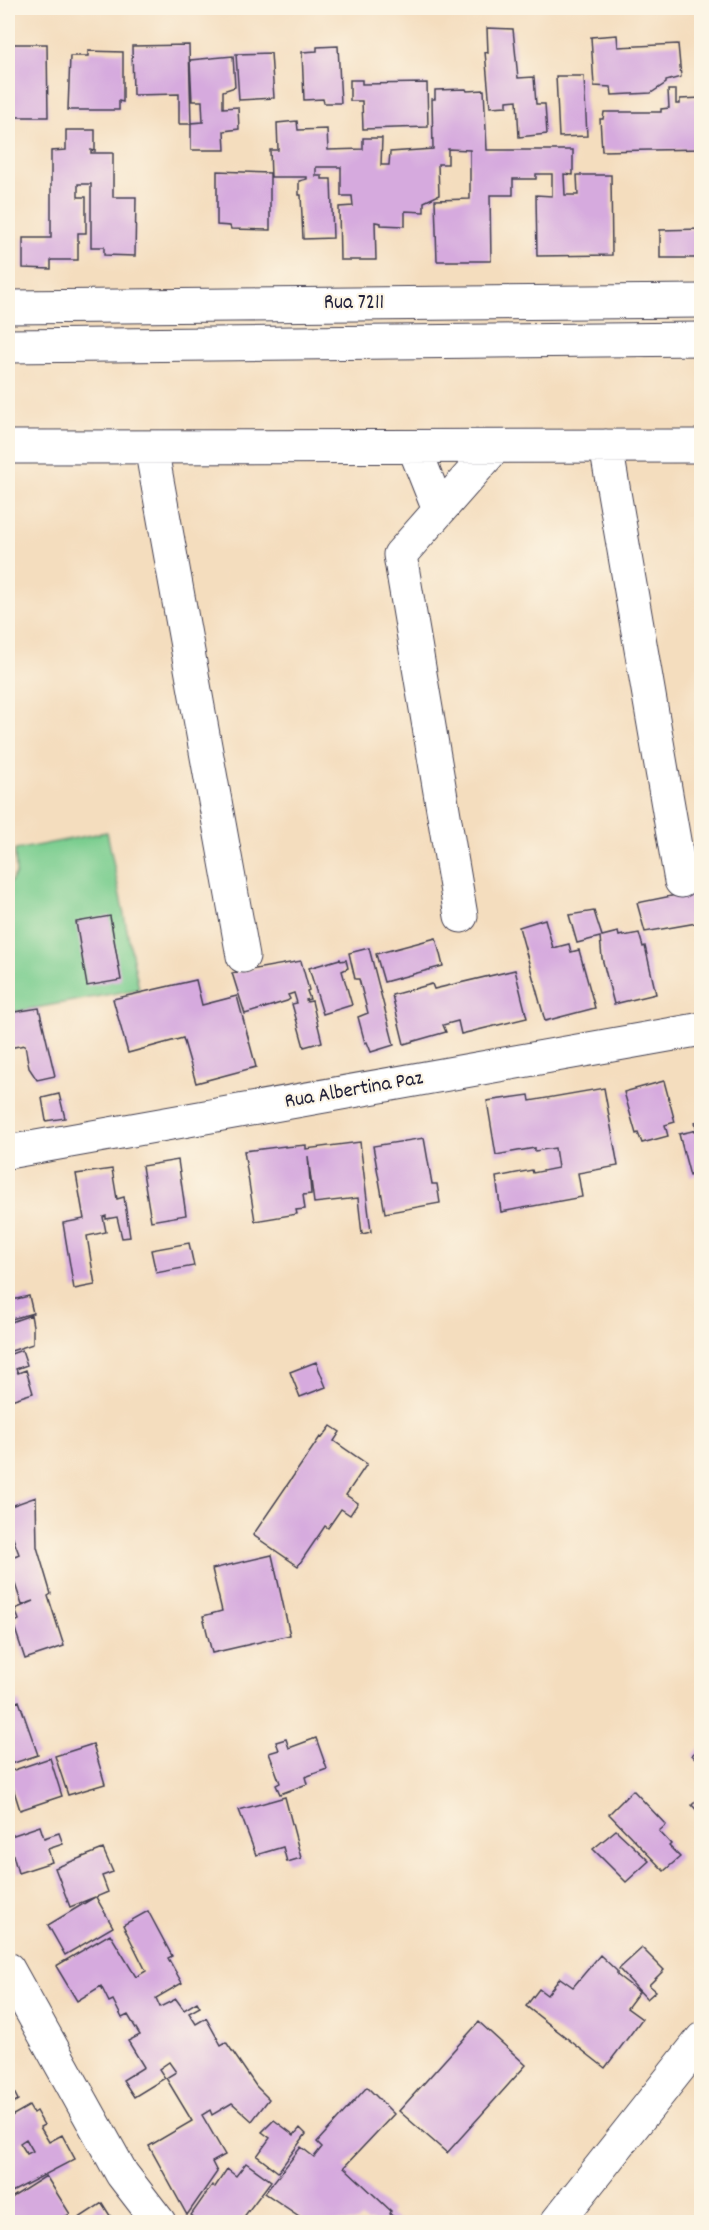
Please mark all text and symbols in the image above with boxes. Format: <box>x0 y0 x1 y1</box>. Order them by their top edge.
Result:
street label: Rua 7211 <box>324 289 384 319</box>
street label: Rua Albertina Paz <box>283 1064 425 1118</box>

